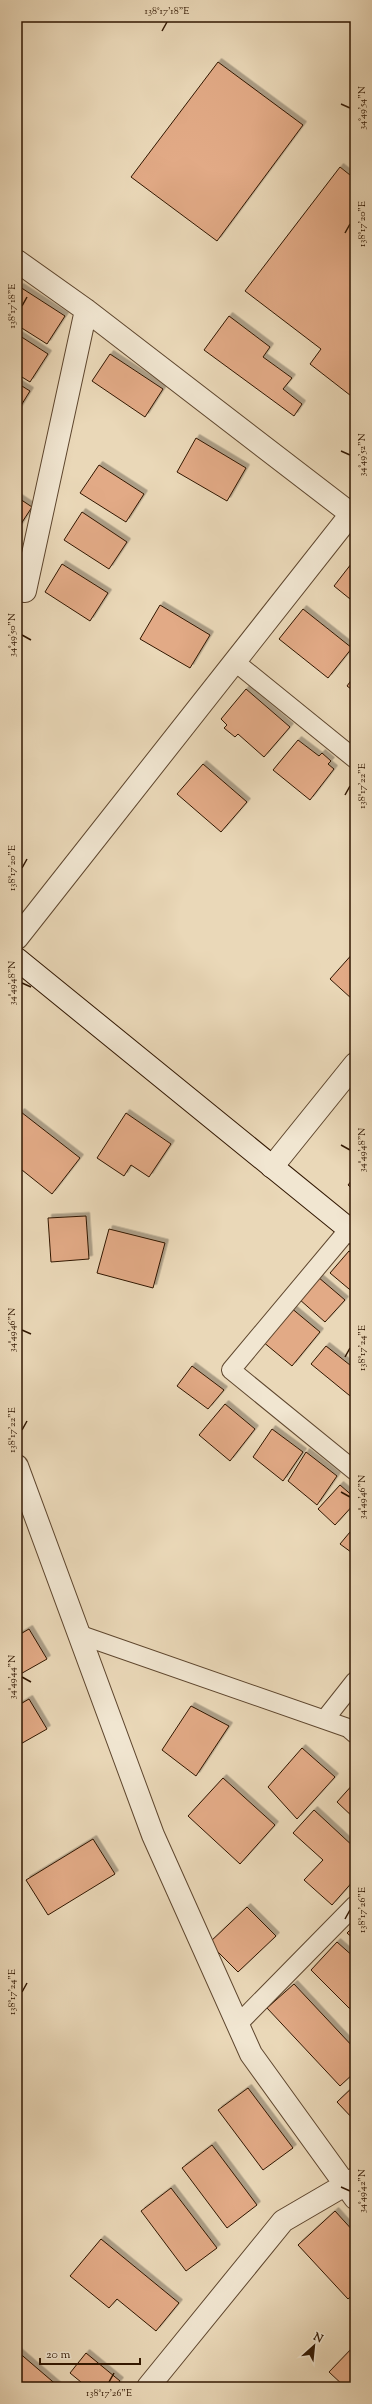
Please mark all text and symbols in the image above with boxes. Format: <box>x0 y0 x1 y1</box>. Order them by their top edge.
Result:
text: 138°17'18"E <box>145 4 189 19</box>
text: 34°49'54"N <box>355 86 370 130</box>
text: 138°17'20"E <box>355 201 370 247</box>
text: 138°17'18"E <box>5 284 20 328</box>
text: 34°49'52"N <box>355 433 370 477</box>
text: 34°49'50"N <box>5 613 20 657</box>
text: 138°17'22"E <box>355 763 370 809</box>
text: 138°17'20"E <box>5 845 20 891</box>
text: 34°49'48"N <box>5 961 20 1005</box>
text: 34°49'48"N <box>355 1128 370 1172</box>
text: 34°49'46"N <box>5 1308 20 1352</box>
text: 138°17'24"E <box>355 1325 370 1371</box>
text: 138°17'22"E <box>5 1407 20 1453</box>
text: 34°49'46"N <box>355 1475 370 1519</box>
text: 34°49'44"N <box>5 1655 20 1699</box>
text: 138°17'26"E <box>355 1887 370 1933</box>
text: 138°17'24"E <box>5 1969 20 2015</box>
text: 34°49'42"N <box>355 2169 370 2213</box>
north arrow <box>294 2326 334 2366</box>
text: N <box>310 2328 326 2347</box>
scale bar <box>40 2340 140 2366</box>
text: 20 m <box>46 2346 71 2364</box>
text: 138°17'26"E <box>86 2386 132 2401</box>

